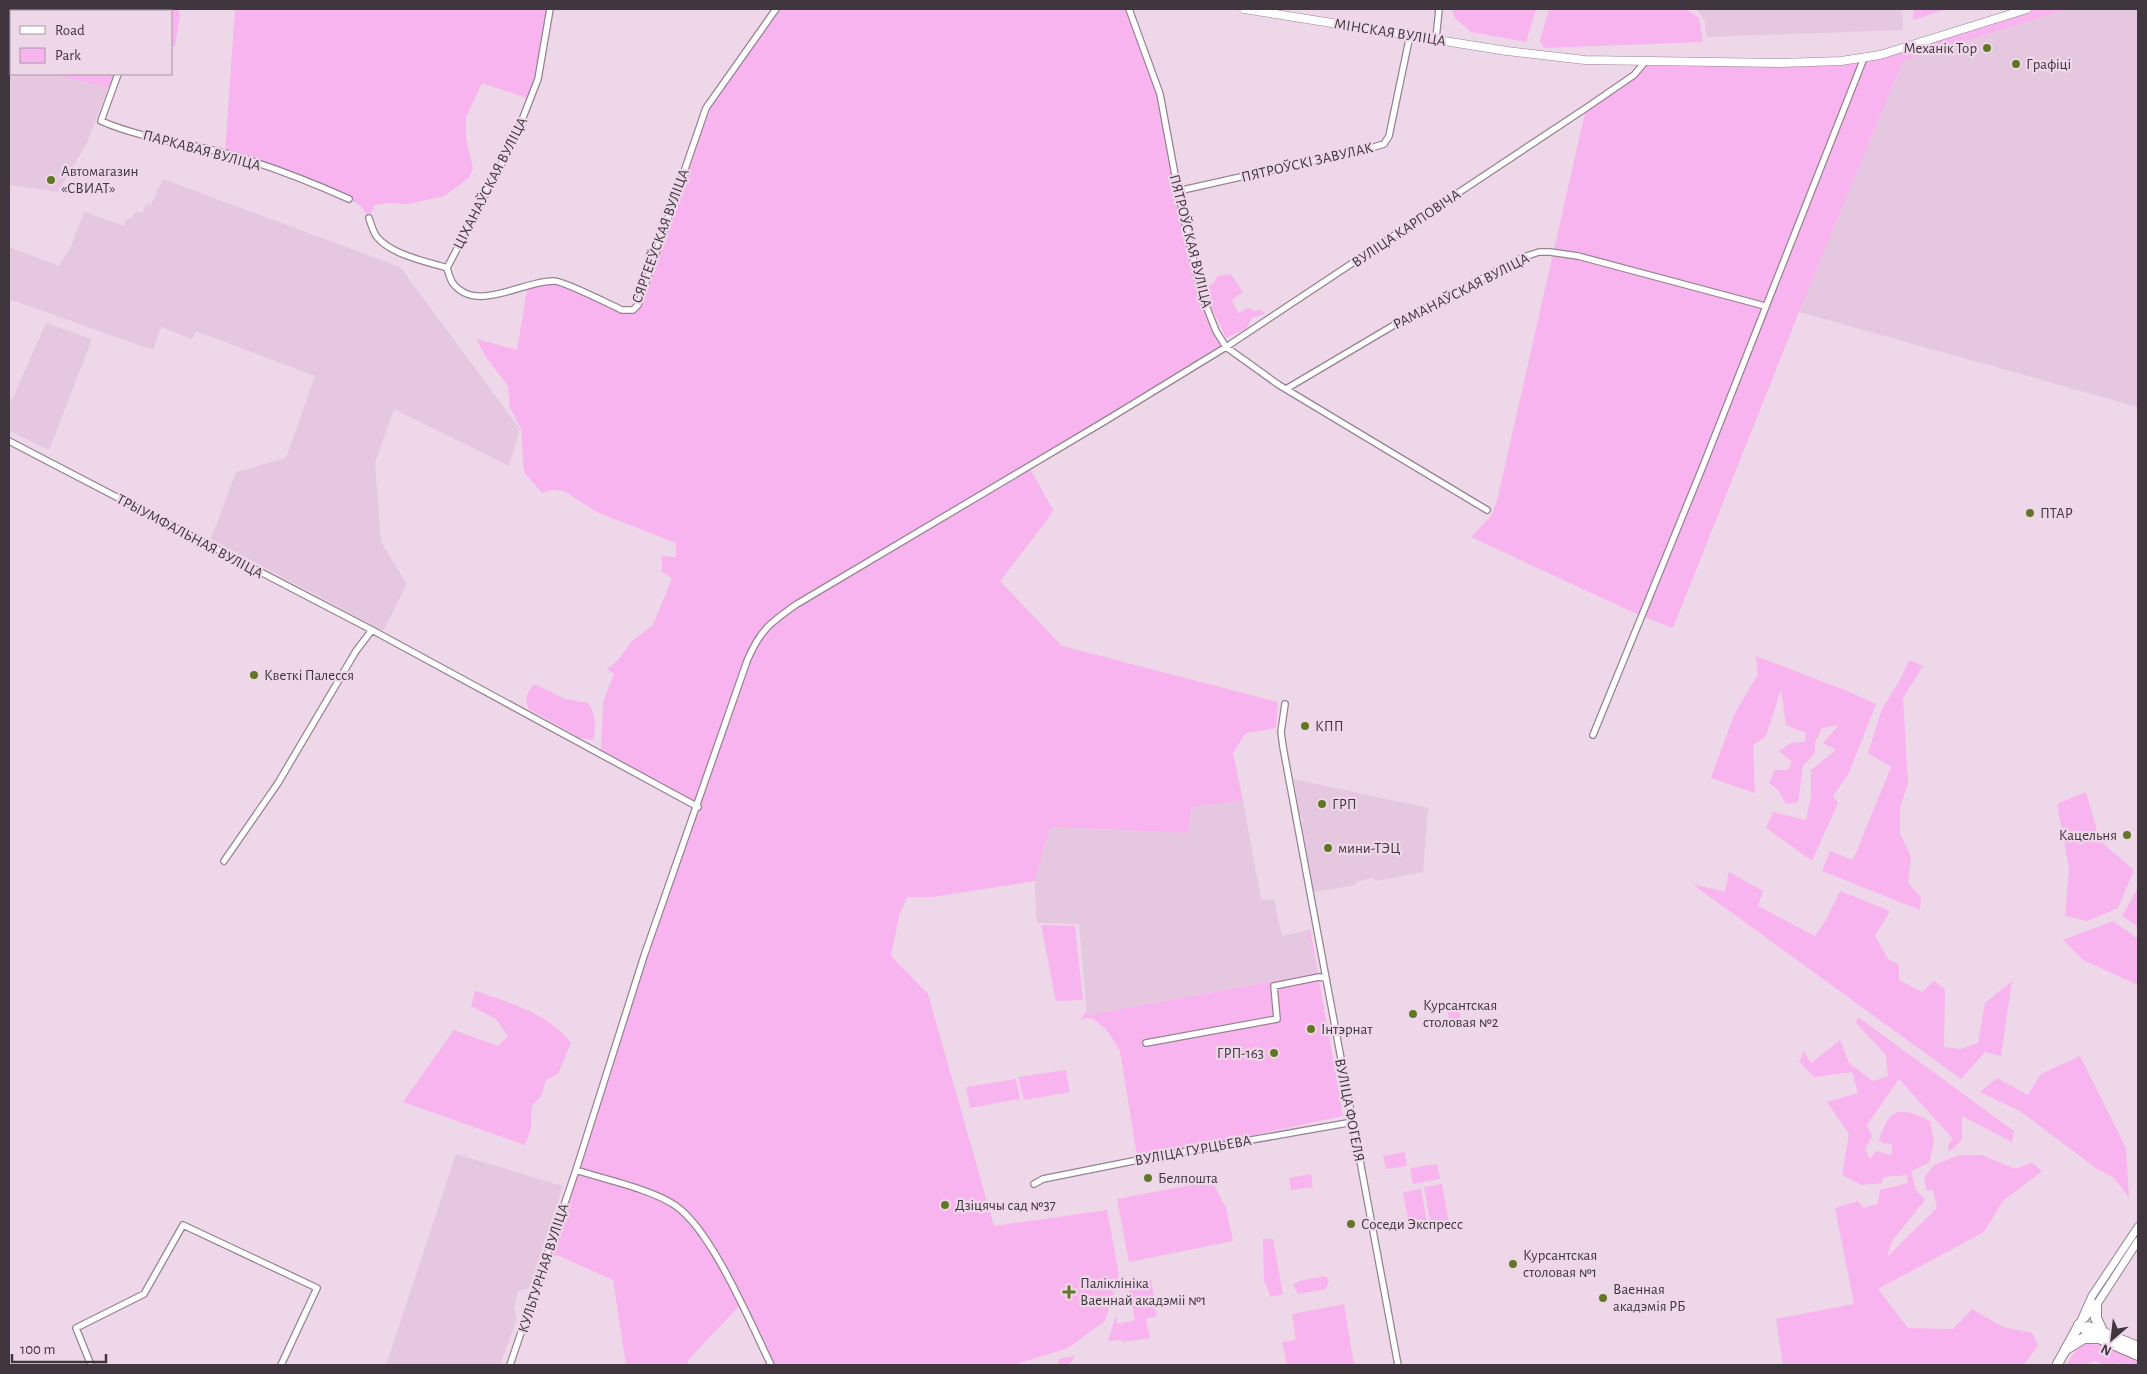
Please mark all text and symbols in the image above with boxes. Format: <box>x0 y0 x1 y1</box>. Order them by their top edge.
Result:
legend <box>10 10 172 75</box>
street label: МІНСКАЯ ВУЛІЦА <box>1333 16 1447 49</box>
text: Road <box>55 23 85 38</box>
place label: Механік Тор <box>1903 41 1977 56</box>
marker: Механік Тор <box>1981 42 1993 54</box>
text: Park <box>55 48 81 63</box>
place label: Графіці <box>2026 57 2071 72</box>
marker: Графіці <box>2010 58 2022 70</box>
street label: ЦІХАНАЎСКАЯ ВУЛІЦА <box>450 114 530 252</box>
street label: ПАРКАВАЯ ВУЛІЦА <box>141 128 263 173</box>
street label: ПЯТРОЎСКІ ЗАВУЛАК <box>1240 139 1375 185</box>
place label: Автомагазин «СВИАТ» <box>61 164 139 196</box>
street label: СЯРГЕЕЎСКАЯ ВУЛІЦА <box>628 167 692 305</box>
street label: ПЯТРОЎСКАЯ ВУЛІЦА <box>1167 173 1215 310</box>
marker: Автомагазин «СВИАТ» <box>45 174 57 186</box>
street label: ВУЛІЦА КАРПОВІЧА <box>1349 186 1463 270</box>
street label: РАМАНАЎСКАЯ ВУЛІЦА <box>1390 250 1532 332</box>
street label: ТРЫУМФАЛЬНАЯ ВУЛІЦА <box>114 492 266 581</box>
place label: ПТАР <box>2040 506 2073 521</box>
marker: ПТАР <box>2024 507 2036 519</box>
place label: Кветкі Палесся <box>264 668 354 683</box>
marker: Кветкі Палесся <box>248 669 260 681</box>
place label: КПП <box>1315 719 1344 734</box>
marker: КПП <box>1299 720 1311 732</box>
place label: ГРП <box>1332 797 1357 812</box>
marker: ГРП <box>1316 798 1328 810</box>
place label: Кацельня <box>2059 828 2117 843</box>
marker: Кацельня <box>2121 829 2133 841</box>
place label: мини-ТЭЦ <box>1338 841 1401 856</box>
marker: мини-ТЭЦ <box>1322 842 1334 854</box>
place label: Курсантская столовая №2 <box>1423 998 1499 1030</box>
marker: Курсантская столовая №2 <box>1407 1008 1419 1020</box>
place label: Інтэрнат <box>1321 1022 1373 1037</box>
marker: Інтэрнат <box>1305 1023 1317 1035</box>
place label: ГРП-163 <box>1217 1046 1264 1061</box>
marker: ГРП-163 <box>1268 1047 1280 1059</box>
street label: ВУЛІЦА ФОГЕЛЯ <box>1332 1057 1367 1163</box>
street label: ВУЛІЦА ГУРЦЬЕВА <box>1134 1133 1253 1168</box>
place label: Белпошта <box>1158 1171 1218 1186</box>
marker: Белпошта <box>1142 1172 1154 1184</box>
place label: Дзіцячы сад №37 <box>955 1198 1056 1213</box>
marker: Дзіцячы сад №37 <box>939 1199 951 1211</box>
street label: КУЛЬТУРНАЯ ВУЛІЦА <box>515 1201 572 1335</box>
place label: Соседи Экспресс <box>1361 1217 1463 1232</box>
marker: Соседи Экспресс <box>1345 1218 1357 1230</box>
place label: Курсантская столовая №1 <box>1523 1248 1597 1280</box>
marker: Курсантская столовая №1 <box>1507 1258 1519 1270</box>
place label: Паліклініка Ваеннай акадэміі №1 <box>1080 1276 1206 1308</box>
place label: Ваенная акадэмія РБ <box>1613 1282 1686 1314</box>
marker: Паліклініка Ваеннай акадэміі №1 <box>1062 1285 1076 1299</box>
marker: Ваенная акадэмія РБ <box>1597 1292 1609 1304</box>
north arrow <box>2087 1314 2137 1364</box>
scale bar <box>12 1332 106 1364</box>
text: N <box>2099 1341 2114 1358</box>
text: 100 m <box>20 1342 55 1357</box>

